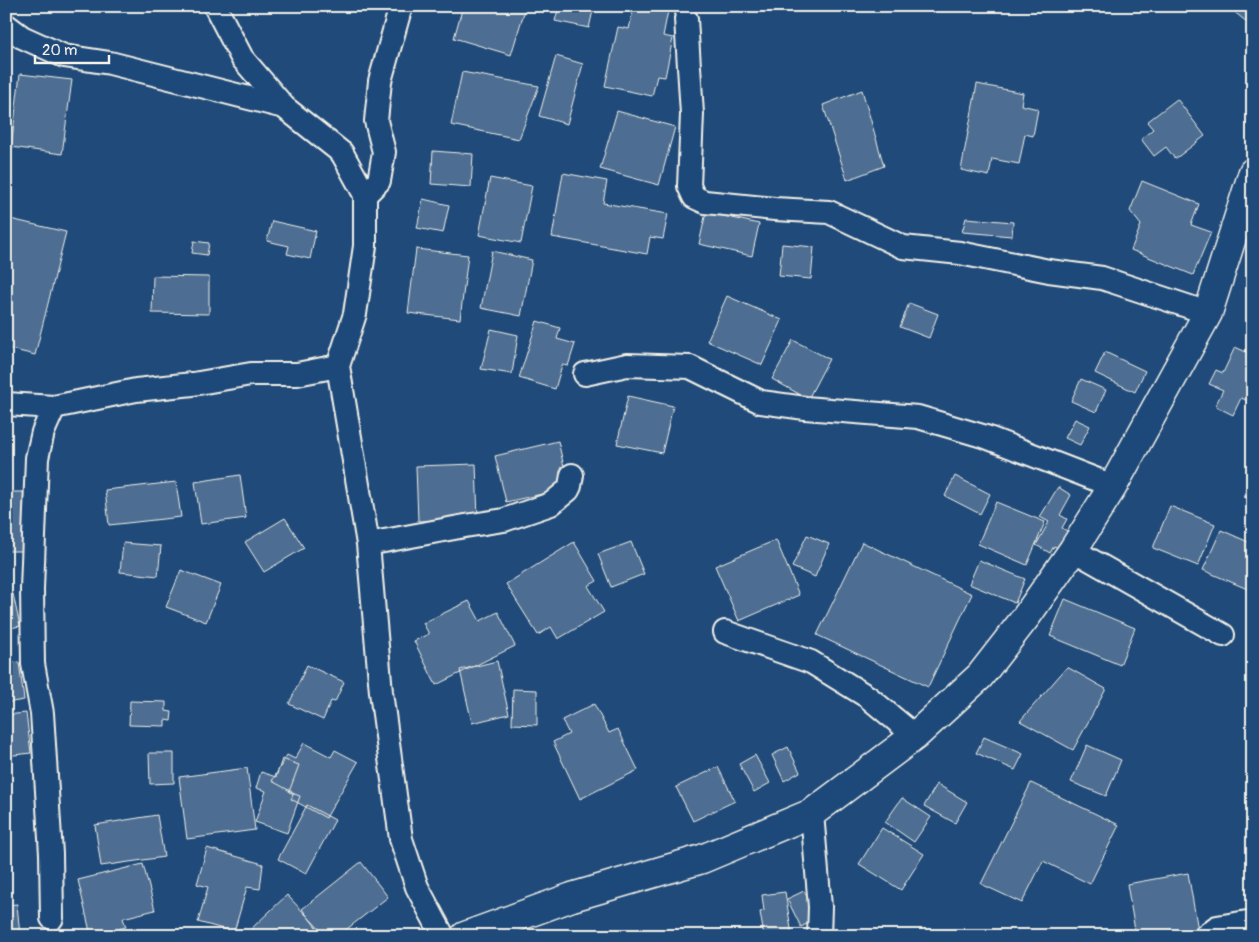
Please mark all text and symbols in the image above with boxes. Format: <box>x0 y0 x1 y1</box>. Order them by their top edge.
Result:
scale bar <box>35 32 109 64</box>
text: 20 m <box>42 41 77 60</box>

